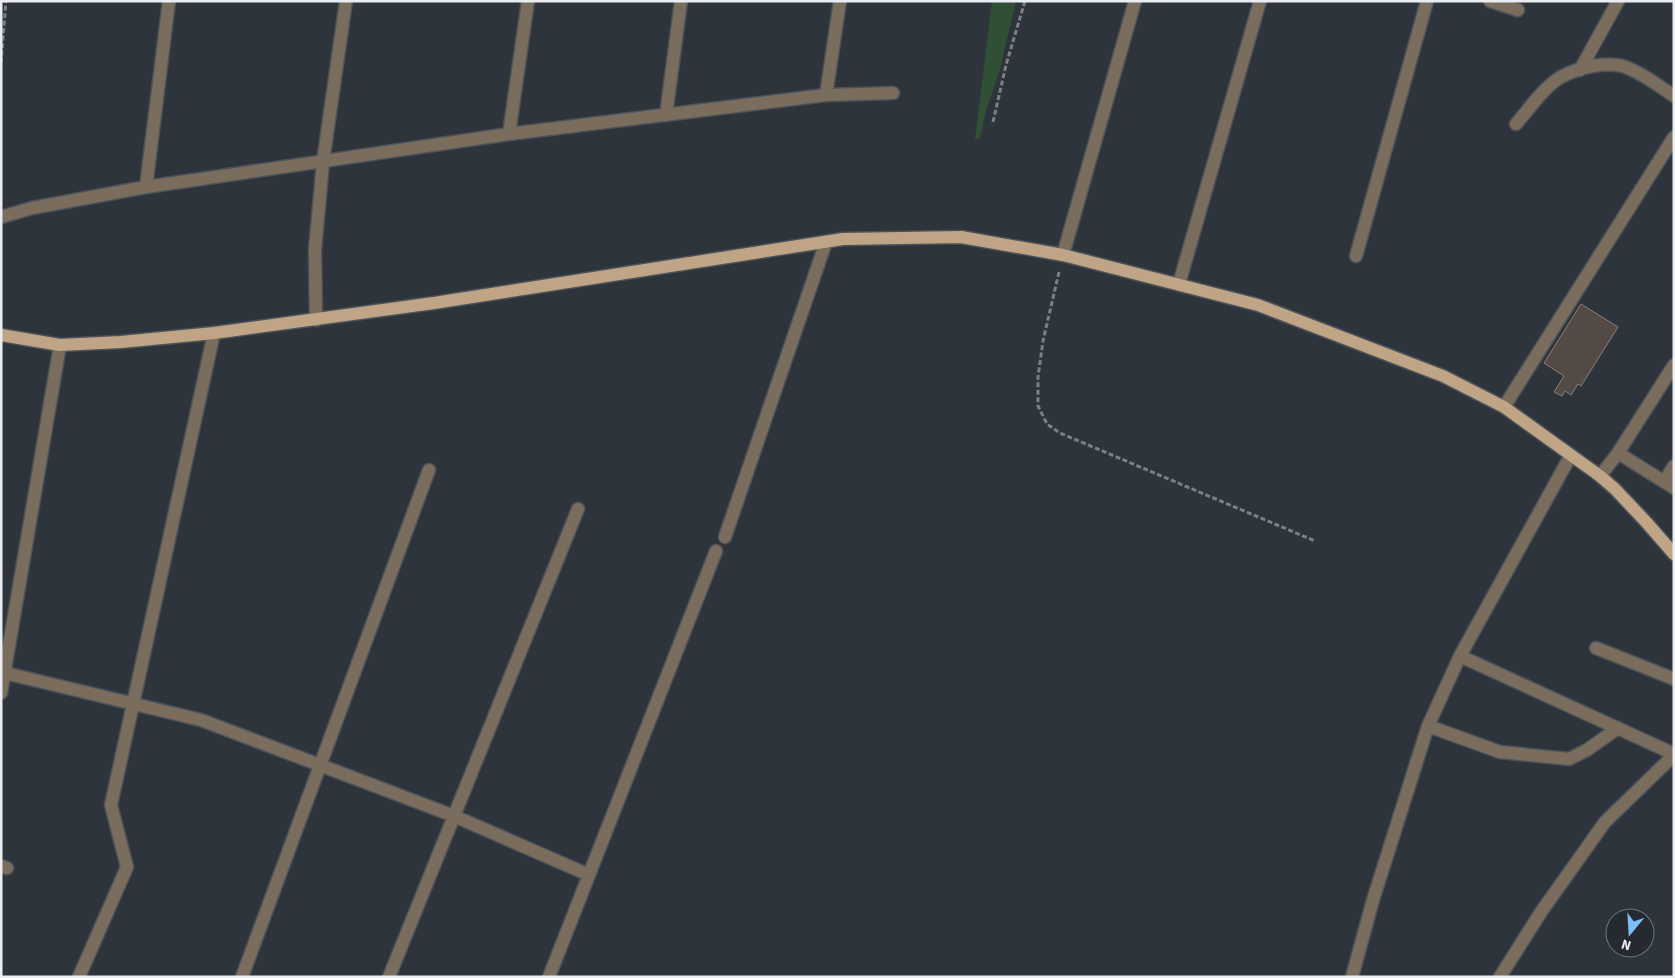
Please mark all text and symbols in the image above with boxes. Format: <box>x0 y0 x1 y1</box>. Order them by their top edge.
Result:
north arrow <box>1605 908 1655 958</box>
text: N <box>1619 933 1634 955</box>

